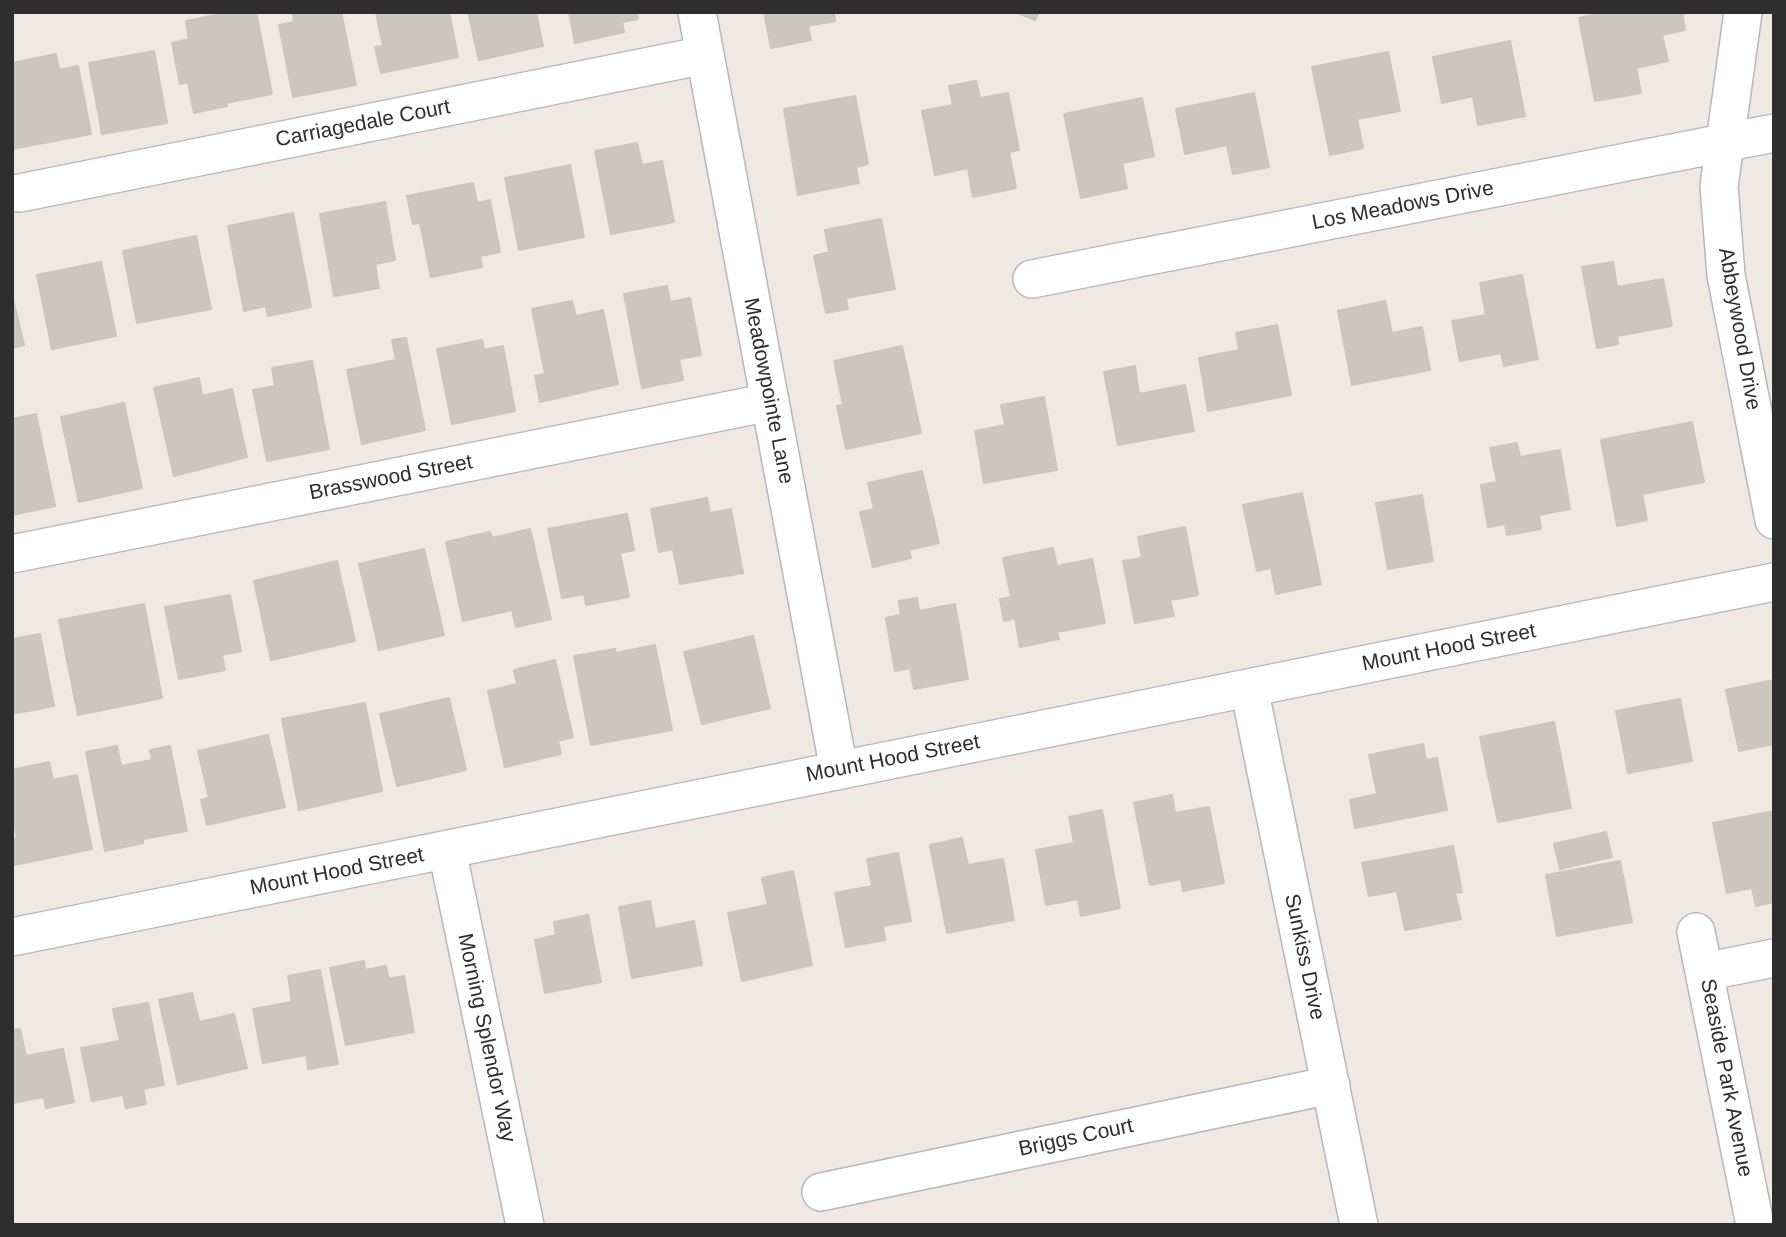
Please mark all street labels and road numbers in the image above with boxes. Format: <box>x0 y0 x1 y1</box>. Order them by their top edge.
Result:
street label: Carriagedale Court <box>274 95 452 153</box>
street label: Los Meadows Drive <box>1310 176 1496 236</box>
street label: Abbeywood Drive <box>1712 246 1766 412</box>
street label: Meadowpointe Lane <box>738 296 798 486</box>
street label: Brasswood Street <box>307 450 475 506</box>
street label: Mount Hood Street <box>1360 619 1538 677</box>
street label: Mount Hood Street <box>804 730 982 788</box>
street label: Mount Hood Street <box>248 843 426 901</box>
street label: Sunkiss Drive <box>1278 892 1330 1022</box>
street label: Morning Splendor Way <box>452 931 520 1145</box>
street label: Seaside Park Avenue <box>1694 977 1758 1179</box>
street label: Briggs Court <box>1016 1114 1136 1162</box>

